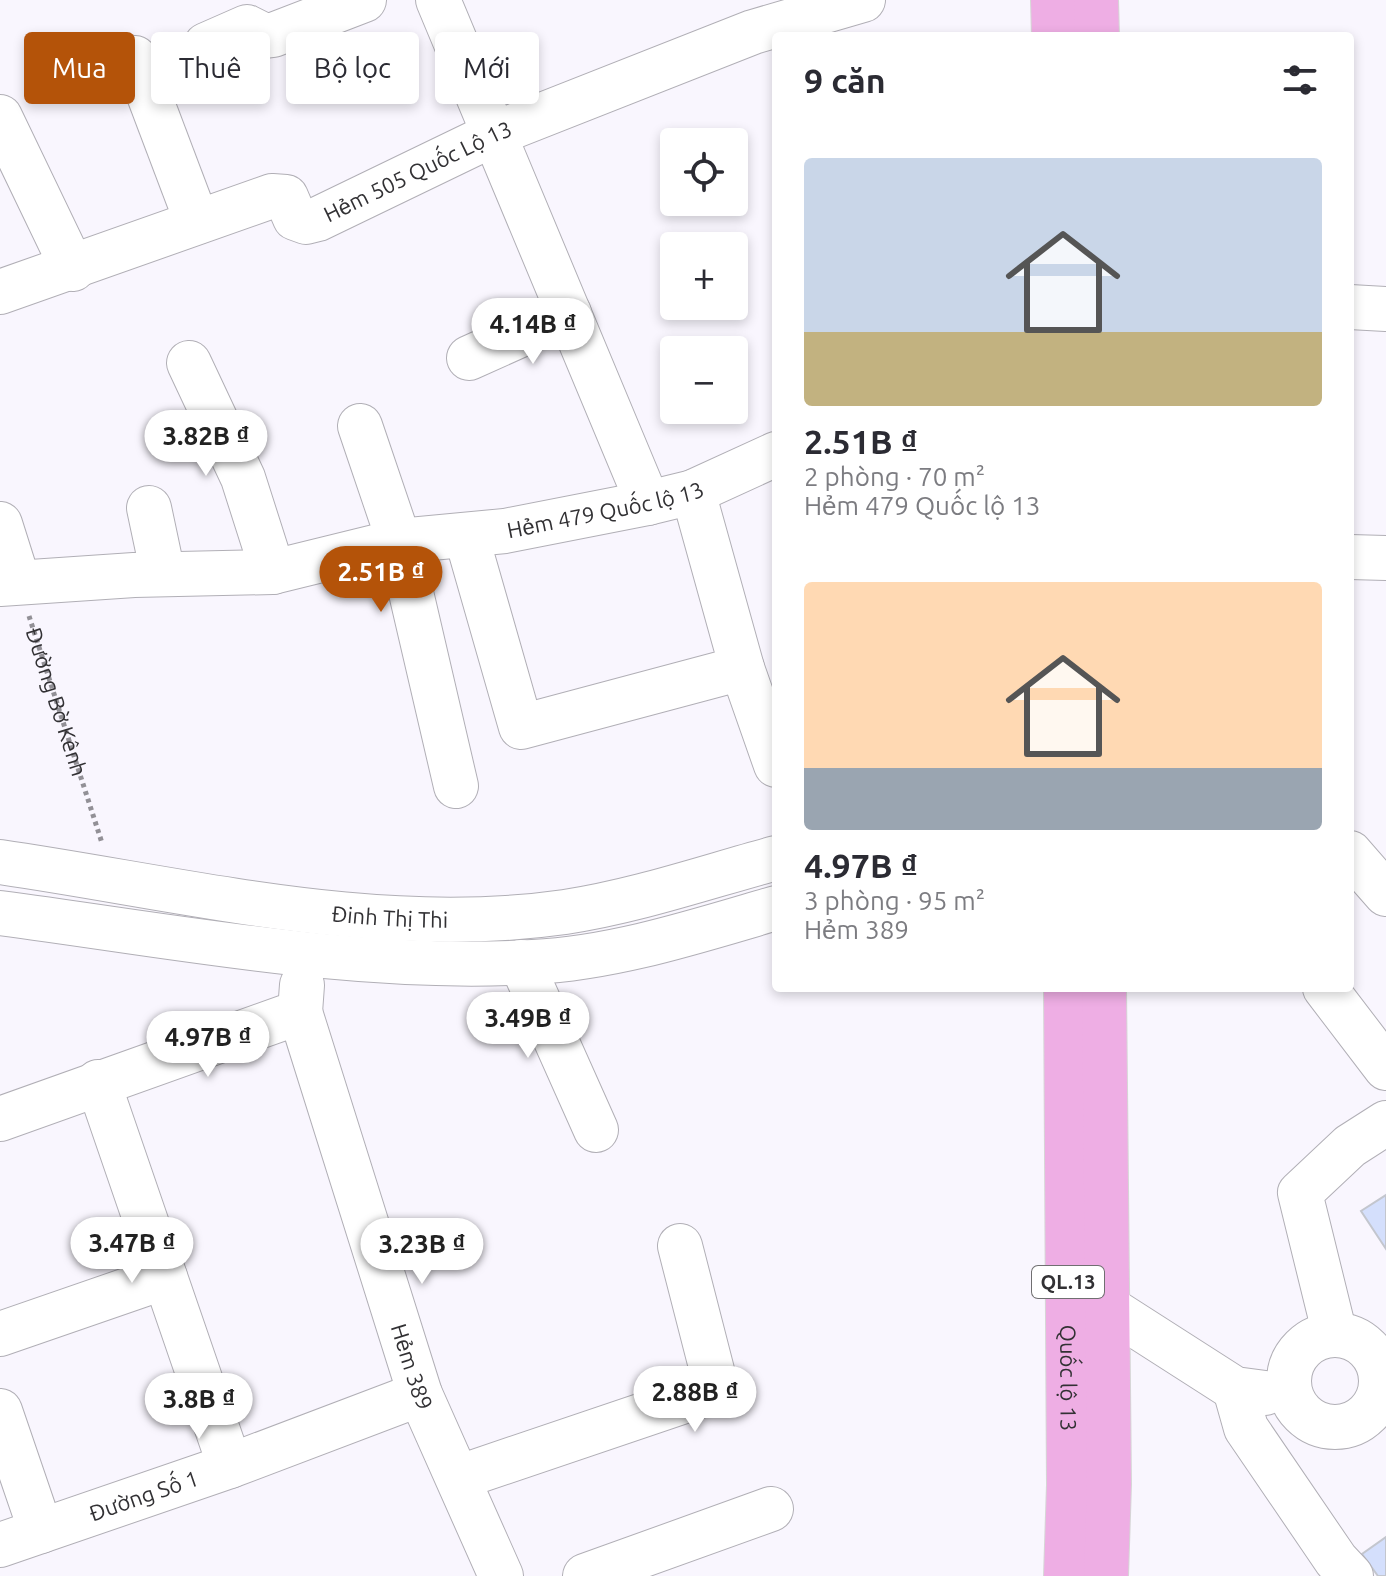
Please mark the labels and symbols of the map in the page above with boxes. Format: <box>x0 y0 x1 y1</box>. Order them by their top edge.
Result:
street label: Hẻm 505 Quốc Lộ 13 <box>319 115 515 226</box>
pin: 4.14B ₫ <box>459 298 607 366</box>
pin: 3.82B ₫ <box>132 410 280 478</box>
street label: Hẻm 479 Quốc lộ 13 <box>505 476 708 542</box>
pin: 2.51B ₫ <box>307 546 455 614</box>
street label: Đường Bờ Kênh <box>21 624 93 779</box>
street label: Đinh Thị Thi <box>331 900 448 932</box>
pin: 3.49B ₫ <box>454 992 602 1060</box>
pin: 4.97B ₫ <box>134 1011 282 1079</box>
pin: 3.47B ₫ <box>58 1217 206 1285</box>
pin: 3.23B ₫ <box>348 1218 496 1286</box>
road number: QL.13 <box>1032 1266 1104 1298</box>
street label: Hẻm 389 <box>387 1321 438 1414</box>
street label: Quốc lộ 13 <box>1056 1325 1084 1431</box>
pin: 2.88B ₫ <box>621 1366 769 1434</box>
pin: 3.8B ₫ <box>134 1373 264 1441</box>
street label: Đường Số 1 <box>86 1465 202 1525</box>

